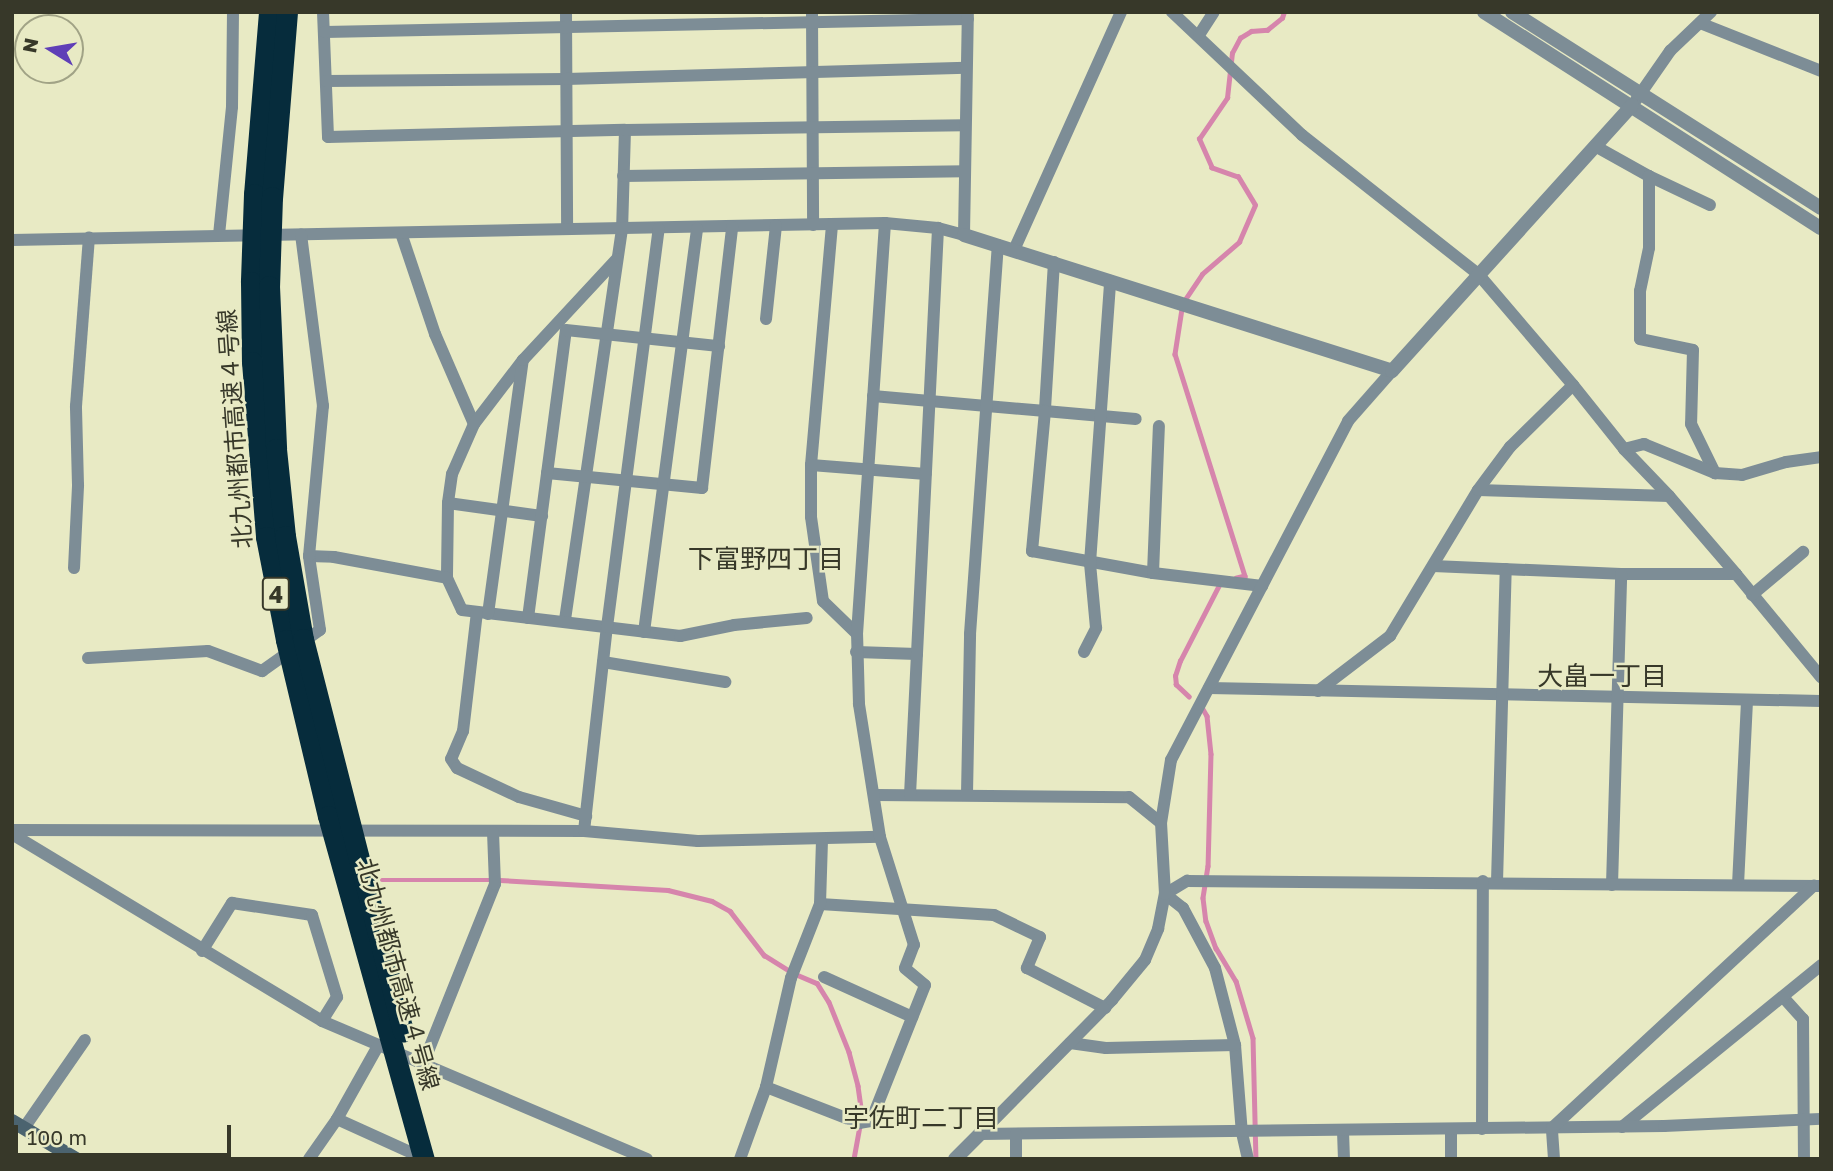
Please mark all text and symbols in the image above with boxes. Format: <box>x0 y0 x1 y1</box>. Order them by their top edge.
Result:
north arrow <box>14 14 84 84</box>
text: N <box>17 36 43 55</box>
street label: 北九州都市高速４号線 <box>211 308 257 550</box>
district label: 下富野四丁目 <box>688 543 844 575</box>
road number: 4 <box>260 574 292 614</box>
district label: 大畠一丁目 <box>1537 660 1667 692</box>
street label: 北九州都市高速４号線 <box>352 855 446 1093</box>
district label: 宇佐町二丁目 <box>843 1102 999 1134</box>
scale bar <box>18 1112 234 1156</box>
text: 100 m <box>27 1124 87 1150</box>

